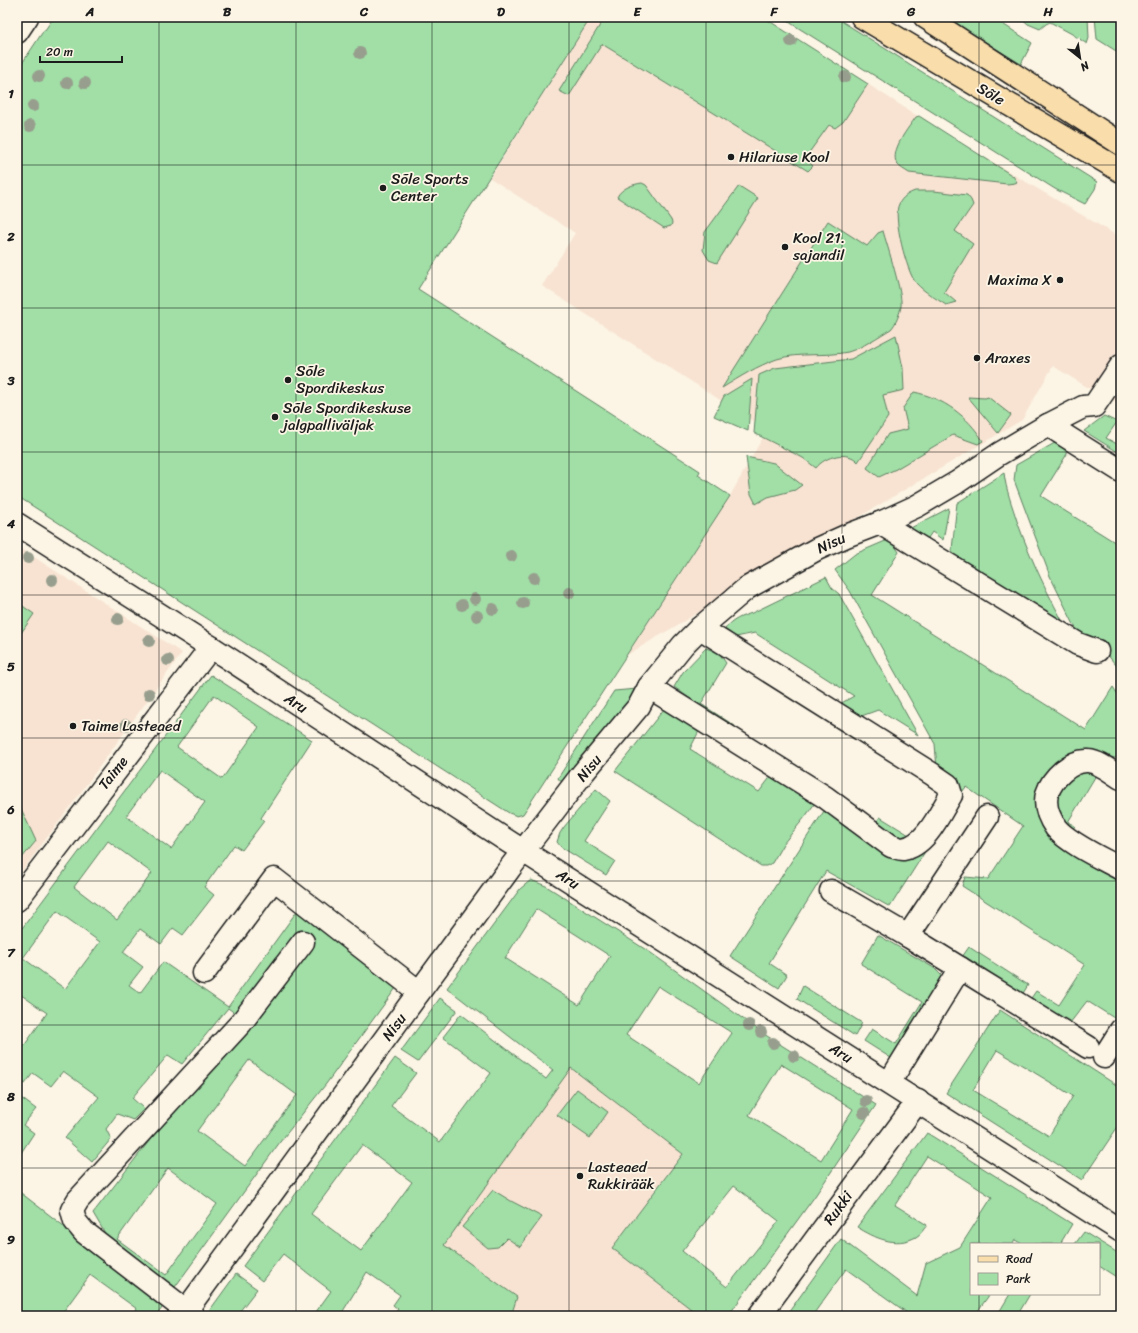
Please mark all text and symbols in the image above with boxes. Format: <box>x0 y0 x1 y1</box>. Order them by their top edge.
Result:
text: A <box>85 0 94 23</box>
text: B <box>223 0 232 23</box>
text: C <box>359 0 369 23</box>
text: D <box>497 0 505 23</box>
text: E <box>633 0 642 23</box>
text: F <box>769 0 778 23</box>
text: G <box>906 0 916 23</box>
text: H <box>1042 0 1053 23</box>
scale bar <box>40 38 122 64</box>
north arrow <box>1060 38 1100 78</box>
text: 20 m <box>46 41 73 63</box>
text: N <box>1076 56 1094 77</box>
street label: Sõle <box>972 75 1010 113</box>
text: 1 <box>8 82 14 105</box>
place label: Hilariuse Kool <box>739 144 830 170</box>
marker: Hilariuse Kool <box>726 152 736 162</box>
place label: Sõle Sports Center <box>391 166 469 209</box>
marker: Sõle Sports Center <box>378 183 388 193</box>
text: 2 <box>6 225 15 248</box>
place label: Kool 21. sajandil <box>792 225 845 268</box>
marker: Kool 21. sajandil <box>780 242 790 252</box>
place label: Maxima X <box>988 267 1052 293</box>
marker: Maxima X <box>1055 275 1065 285</box>
place label: Araxes <box>984 345 1031 371</box>
marker: Araxes <box>972 353 982 363</box>
place label: Sõle Spordikeskus <box>296 358 384 401</box>
text: 3 <box>6 369 15 392</box>
marker: Sõle Spordikeskus <box>283 375 293 385</box>
place label: Sõle Spordikeskuse jalgpalliväljak <box>280 395 411 438</box>
marker: Sõle Spordikeskuse jalgpalliväljak <box>270 412 280 422</box>
text: 4 <box>6 512 16 535</box>
street label: Nisu <box>812 525 850 561</box>
text: 5 <box>7 655 15 678</box>
street label: Aru <box>278 685 313 720</box>
place label: Taime Lasteaed <box>81 713 182 739</box>
marker: Taime Lasteaed <box>68 721 78 731</box>
street label: Nisu <box>570 748 608 788</box>
street label: Taime <box>91 750 135 796</box>
text: 6 <box>6 798 15 821</box>
street label: Aru <box>550 861 585 896</box>
text: 7 <box>7 941 16 964</box>
street label: Nisu <box>375 1007 413 1047</box>
street label: Aru <box>823 1035 858 1070</box>
text: 8 <box>6 1085 15 1108</box>
place label: Lasteaed Rukkirääk <box>588 1154 655 1197</box>
marker: Lasteaed Rukkirääk <box>575 1171 585 1181</box>
street label: Rukki <box>817 1185 860 1231</box>
text: 9 <box>7 1228 15 1251</box>
legend <box>970 1243 1100 1295</box>
text: Road <box>1006 1248 1033 1270</box>
text: Park <box>1006 1268 1031 1290</box>

